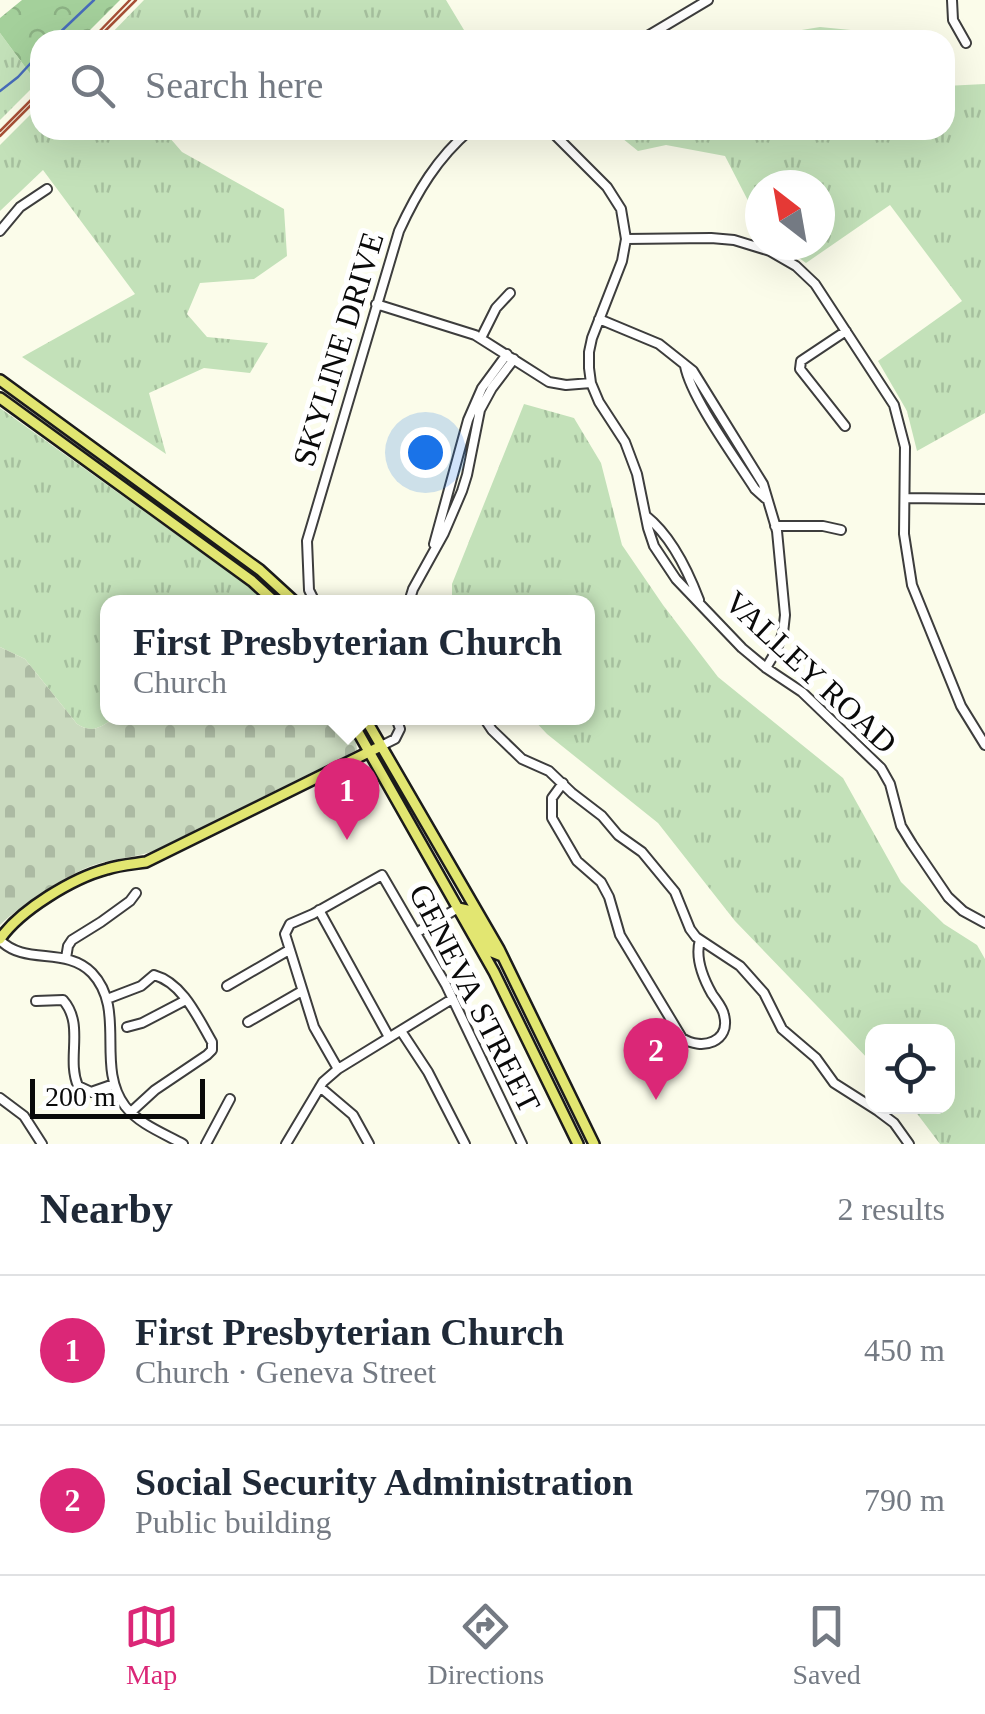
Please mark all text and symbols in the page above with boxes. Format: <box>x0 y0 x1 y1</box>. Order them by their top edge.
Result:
search box <box>30 30 955 140</box>
icon: search <box>65 58 120 113</box>
text: Search here <box>145 64 323 106</box>
north arrow <box>745 170 835 260</box>
street label: SKYLINE DRIVE <box>285 228 391 470</box>
your location <box>400 427 451 478</box>
street label: VALLEY ROAD <box>718 583 904 761</box>
popup <box>100 595 595 725</box>
text: First Presbyterian Church <box>133 621 562 663</box>
text: Church <box>133 664 227 700</box>
pin: 1 <box>314 758 380 840</box>
street label: GENEVA STREET <box>402 878 548 1118</box>
pin: 2 <box>624 1018 688 1100</box>
map controls <box>865 1024 955 1114</box>
button: locate <box>865 1024 955 1114</box>
scale bar <box>30 1074 205 1118</box>
text: 200 m <box>45 1081 116 1112</box>
text: Nearby <box>40 1186 173 1232</box>
text: 2 results <box>837 1191 945 1227</box>
text: First Presbyterian Church <box>135 1311 564 1353</box>
text: 1 <box>65 1332 81 1368</box>
text: 450 m <box>864 1332 945 1368</box>
text: Church · Geneva Street <box>135 1354 436 1390</box>
text: Social Security Administration <box>135 1461 633 1503</box>
text: 2 <box>65 1482 81 1518</box>
text: 790 m <box>864 1482 945 1518</box>
text: Public building <box>135 1504 331 1540</box>
tab: Map <box>124 1599 179 1691</box>
tab: Directions <box>427 1599 544 1691</box>
tab: Saved <box>792 1599 861 1691</box>

